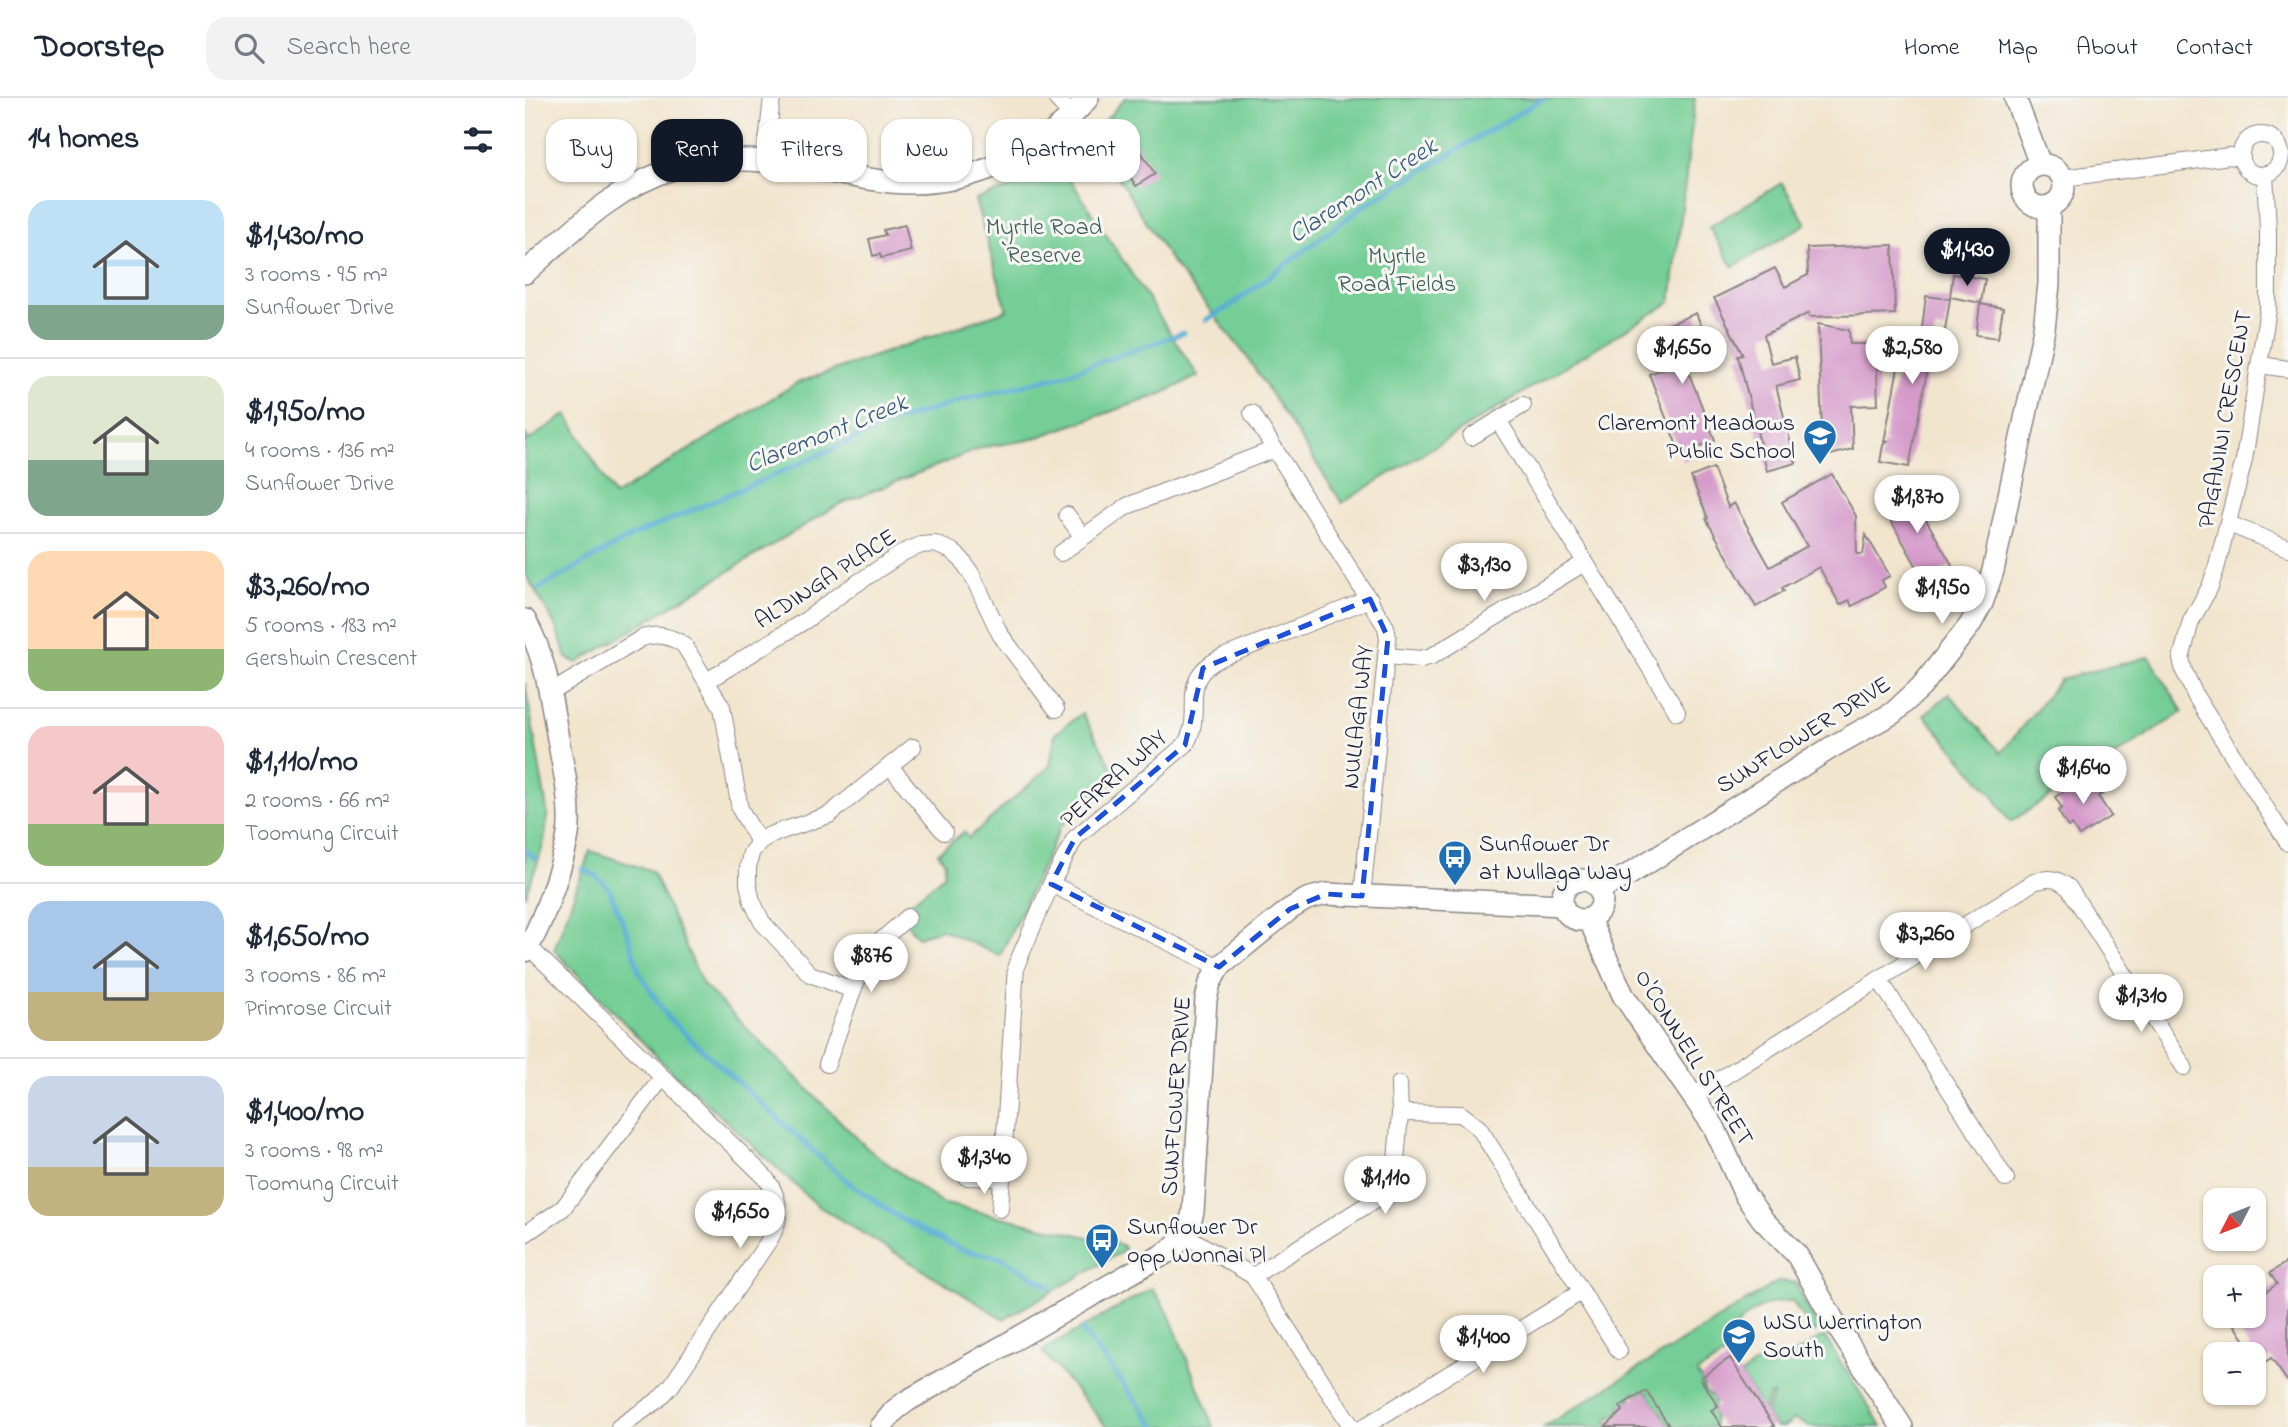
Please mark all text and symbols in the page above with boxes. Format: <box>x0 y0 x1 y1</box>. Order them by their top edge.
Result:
search box <box>206 17 696 80</box>
text: Doorstep <box>35 24 164 72</box>
icon: search <box>230 29 268 67</box>
text: Search here <box>286 29 411 67</box>
text: Home <box>1904 31 1960 66</box>
text: Map <box>1998 31 2038 66</box>
text: About <box>2076 31 2138 66</box>
text: Contact <box>2176 31 2253 66</box>
text: 14 homes <box>28 118 139 162</box>
chip: Buy <box>546 119 637 182</box>
chip: Rent <box>651 119 743 182</box>
chip: Filters <box>757 119 867 182</box>
chip: New <box>881 119 972 182</box>
chip: Apartment <box>986 119 1140 182</box>
icon: filters <box>459 121 497 159</box>
water label: Claremont Creek <box>1282 128 1447 254</box>
park label: Myrtle Road Reserve <box>986 211 1103 274</box>
text: $1,430/mo <box>245 215 364 259</box>
icon: home <box>84 228 168 312</box>
pin: $1,430 <box>1910 228 2024 288</box>
text: $1,430 <box>1940 234 1994 267</box>
park label: Myrtle Road Fields <box>1338 240 1456 303</box>
text: 3 rooms · 95 m² <box>245 259 388 292</box>
text: Sunflower Drive <box>245 292 394 325</box>
street label: PAGANINI CRESCENT <box>2190 307 2263 531</box>
pin: $1,650 <box>1625 327 1739 386</box>
pin: $2,580 <box>1855 327 1969 386</box>
text: $1,650 <box>1653 332 1711 365</box>
text: $2,580 <box>1881 332 1943 365</box>
water label: Claremont Creek <box>741 385 915 484</box>
text: $1,950/mo <box>245 391 365 435</box>
icon: home <box>84 404 168 488</box>
place label: Claremont Meadows Public School <box>1597 407 1795 470</box>
school or university icon: Claremont Meadows Public School <box>1801 417 1839 466</box>
text: 4 rooms · 136 m² <box>245 435 395 468</box>
text: Sunflower Drive <box>245 468 394 501</box>
pin: $1,870 <box>1860 476 1974 535</box>
text: $1,870 <box>1890 481 1944 514</box>
street label: ALDINGA PLACE <box>749 521 904 639</box>
pin: $3,130 <box>1427 544 1541 603</box>
text: $3,130 <box>1457 549 1511 582</box>
text: $3,260/mo <box>245 566 370 610</box>
pin: $1,950 <box>1885 566 1999 626</box>
text: $1,950 <box>1914 572 1970 605</box>
icon: home <box>84 579 168 663</box>
text: 5 rooms · 183 m² <box>245 610 397 643</box>
text: Gershwin Crescent <box>245 643 417 676</box>
street label: NULLAGA WAY <box>1335 644 1384 791</box>
street label: SUNFLOWER DRIVE <box>1710 668 1899 804</box>
street label: PEARRA WAY <box>1053 722 1176 838</box>
text: $1,110/mo <box>245 741 358 785</box>
pin: $1,640 <box>2026 746 2140 806</box>
text: $1,640 <box>2056 752 2110 785</box>
icon: home <box>84 754 168 838</box>
text: 2 rooms · 66 m² <box>245 785 390 818</box>
text: Toomung Circuit <box>245 818 399 851</box>
place label: Sunflower Dr at Nullaga Way <box>1479 828 1632 892</box>
bus stop icon: Sunflower Dr at Nullaga Way <box>1436 838 1474 887</box>
pin: $3,260 <box>1868 912 1982 972</box>
text: $1,650/mo <box>245 916 369 960</box>
text: $3,260 <box>1896 918 1954 951</box>
icon: home <box>84 929 168 1013</box>
pin: $876 <box>830 934 912 994</box>
text: $876 <box>850 940 892 973</box>
text: 3 rooms · 86 m² <box>245 960 386 993</box>
street label: O'CONNELL STREET <box>1624 963 1761 1154</box>
pin: $1,310 <box>2084 974 2198 1034</box>
text: $1,310 <box>2115 980 2167 1013</box>
text: Primrose Circuit <box>245 993 392 1026</box>
street label: SUNFLOWER DRIVE <box>1153 995 1202 1197</box>
text: $1,400/mo <box>245 1091 364 1135</box>
icon: home <box>84 1104 168 1188</box>
text: 3 rooms · 98 m² <box>245 1135 383 1168</box>
pin: $1,340 <box>927 1136 1041 1196</box>
text: $1,340 <box>957 1142 1011 1175</box>
pin: $1,110 <box>1328 1156 1442 1216</box>
text: $1,110 <box>1360 1162 1410 1195</box>
text: Toomung Circuit <box>245 1168 399 1201</box>
north arrow <box>2203 1188 2266 1251</box>
map controls <box>2203 1188 2266 1405</box>
pin: $1,650 <box>683 1190 797 1250</box>
text: $1,650 <box>711 1196 769 1229</box>
place label: Sunflower Dr opp Wonnai Pl <box>1127 1211 1266 1274</box>
bus stop icon: Sunflower Dr opp Wonnai Pl <box>1083 1221 1121 1270</box>
button: + <box>2203 1265 2266 1328</box>
place label: WSU Werrington South <box>1763 1306 1922 1369</box>
pin: $1,400 <box>1426 1316 1540 1375</box>
school or university icon: WSU Werrington South <box>1720 1316 1758 1365</box>
text: $1,400 <box>1456 1321 1510 1354</box>
button: − <box>2203 1342 2266 1405</box>

